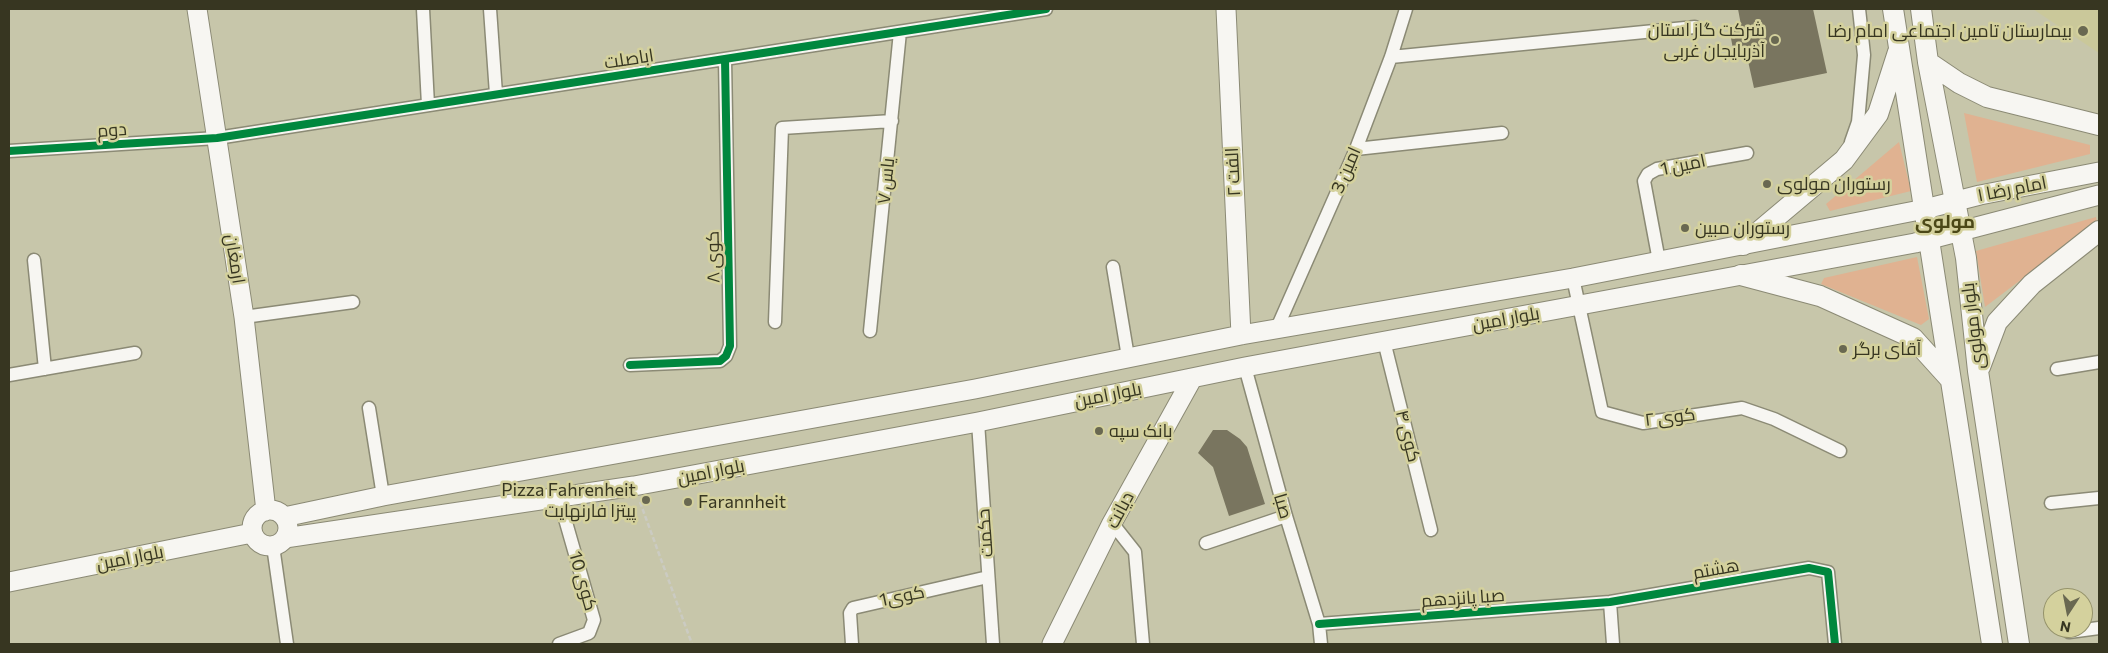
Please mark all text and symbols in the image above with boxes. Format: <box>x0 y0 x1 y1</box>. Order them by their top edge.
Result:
place label: شرکت گاز استان آذربایجان غربی <box>1648 19 1765 62</box>
place label: بیمارستان تامین اجتماعی امام رضا <box>1827 20 2072 42</box>
marker: بیمارستان تامین اجتماعی امام رضا <box>2076 24 2090 38</box>
marker: شرکت گاز استان آذربایجان غربی <box>1769 34 1781 46</box>
street label: اباصلت <box>603 44 655 74</box>
street label: دوم <box>96 118 128 142</box>
street label: امین 3 <box>1327 144 1365 196</box>
street label: الفت ۲ <box>1221 147 1245 197</box>
street label: امین 1 <box>1659 150 1707 180</box>
street label: یاس ۷ <box>873 157 899 205</box>
street label: امام رضا ۱ <box>1975 172 2049 206</box>
place label: رستوران مولوی <box>1777 173 1891 195</box>
marker: رستوران مولوی <box>1761 178 1773 190</box>
district label: مولوی <box>1915 211 1975 233</box>
place label: رستوران مبین <box>1695 217 1790 239</box>
marker: رستوران مبین <box>1679 222 1691 234</box>
street label: کوی ۸ <box>702 231 724 283</box>
street label: ارمغان <box>220 233 250 285</box>
street label: بلوار مولوی <box>1957 281 1989 371</box>
street label: بلوار امین <box>1471 302 1541 336</box>
place label: آقاى برگر <box>1853 338 1921 360</box>
marker: آقاى برگر <box>1837 343 1849 355</box>
street label: بلوار امین <box>1073 378 1143 412</box>
street label: کوی ۲ <box>1644 403 1696 431</box>
street label: کوی ۴ <box>1391 408 1425 464</box>
place label: بانک سپه <box>1109 420 1173 442</box>
marker: بانک سپه <box>1093 425 1105 437</box>
street label: بلوار امین <box>676 455 746 489</box>
place label: Pizza Fahrenheit پیتزا فارنهایت <box>501 479 636 522</box>
street label: دیانت <box>1101 488 1139 532</box>
place label: Farannheit <box>698 491 786 513</box>
street label: صبا <box>1269 491 1297 521</box>
marker: Pizza Fahrenheit پیتزا فارنهایت <box>640 494 652 506</box>
marker: Farannheit <box>682 496 694 508</box>
street label: حکمت <box>973 508 997 558</box>
street label: بلوار امین <box>95 541 165 575</box>
street label: کوی 10 <box>564 549 602 613</box>
street label: هشتم <box>1691 554 1741 584</box>
street label: کوی1 <box>878 581 926 611</box>
street label: صبا پانزدهم <box>1420 584 1506 612</box>
north arrow <box>2043 588 2093 638</box>
text: N <box>2058 618 2072 637</box>

